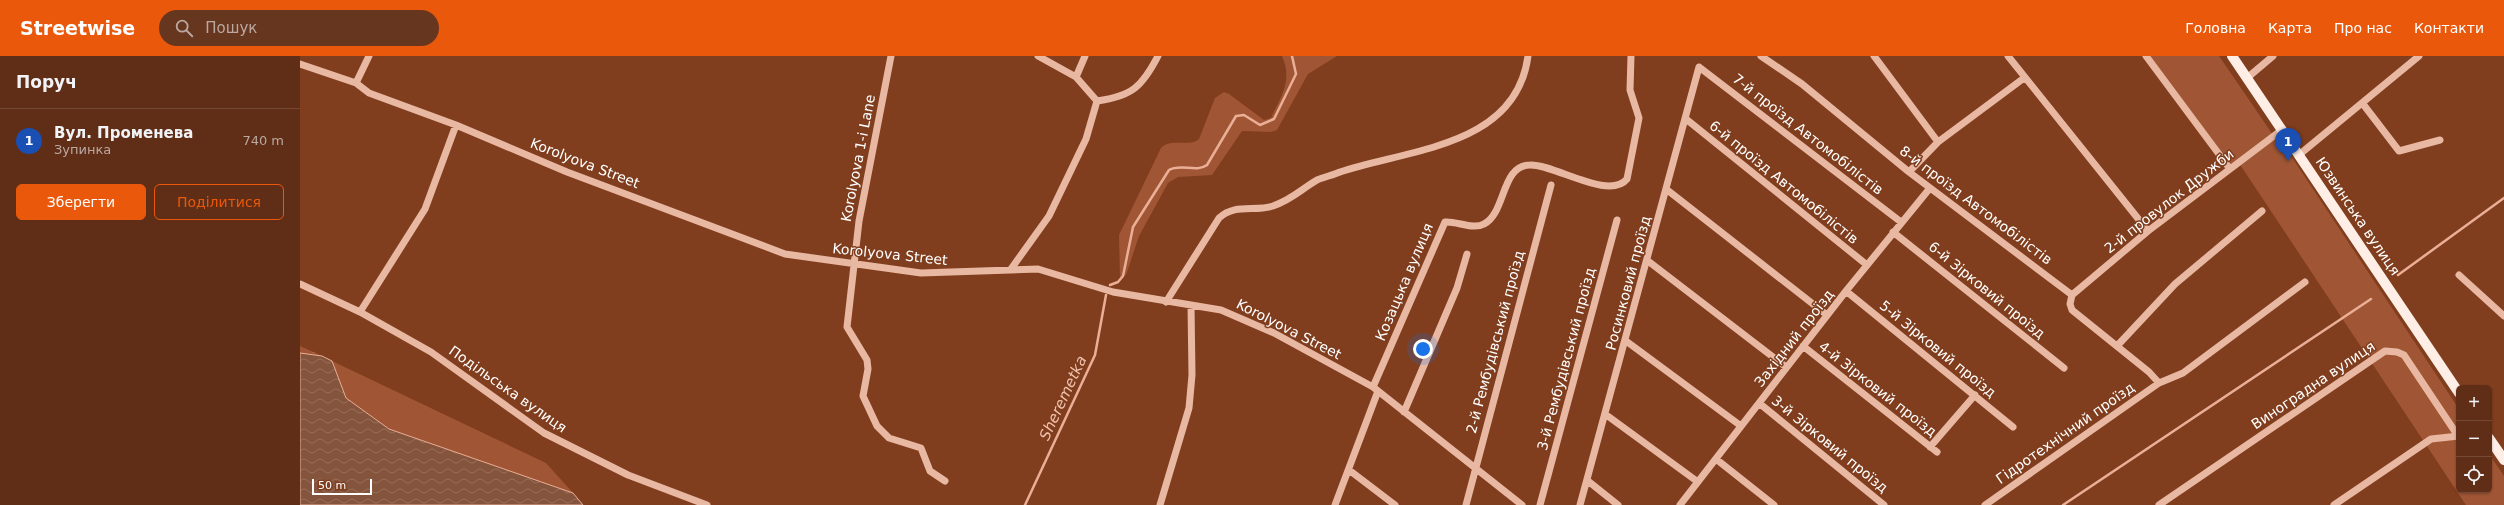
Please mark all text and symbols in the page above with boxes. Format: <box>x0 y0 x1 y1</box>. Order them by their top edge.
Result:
search box <box>159 10 439 46</box>
text: Streetwise <box>20 17 135 39</box>
icon: search <box>173 17 195 39</box>
text: Пошук <box>205 19 257 37</box>
text: Головна <box>2185 20 2246 36</box>
text: Карта <box>2268 20 2312 36</box>
text: Про нас <box>2334 20 2392 36</box>
text: Контакти <box>2414 20 2484 36</box>
street label: 7-й проїзд Автомобілістів <box>1730 70 1886 198</box>
text: Поруч <box>16 72 77 92</box>
street label: Korolyova 1-i Lane <box>838 93 878 223</box>
street label: 6-й проїзд Автомобілістів <box>1706 117 1862 247</box>
text: Вул. Променева <box>54 124 193 142</box>
pin: 1 <box>2275 128 2301 161</box>
text: 1 <box>24 133 34 148</box>
text: 740 m <box>242 133 284 148</box>
street label: Korolyova Street <box>528 135 642 191</box>
text: Зупинка <box>54 142 111 157</box>
street label: 8-й проїзд Автомобілістів <box>1897 142 2055 268</box>
street label: 2-й провулок Дружби <box>2101 146 2237 256</box>
street label: Юзвинська вулиця <box>2312 154 2404 278</box>
button: Зберегти <box>16 184 146 220</box>
button: Поділитися <box>154 184 284 220</box>
street label: Росинковий проїзд <box>1602 214 1654 352</box>
street label: Козацька вулиця <box>1372 221 1436 343</box>
street label: 6-й Зірковий проїзд <box>1926 238 2048 342</box>
street label: Korolyova Street <box>832 240 949 268</box>
street label: 2-й Рембудівський проїзд <box>1463 249 1527 435</box>
street label: 3-й Рембудівський проїзд <box>1534 266 1598 452</box>
street label: Західний проїзд <box>1751 286 1837 390</box>
street label: Korolyova Street <box>1234 296 1345 363</box>
street label: 5-й Зірковий проїзд <box>1877 297 1999 401</box>
street label: 4-й Зірковий проїзд <box>1816 338 1940 440</box>
street label: Виноградна вулиця <box>2248 338 2378 432</box>
your location <box>1413 339 1433 359</box>
street label: Подільська вулиця <box>446 342 570 436</box>
water label: Sheremetka <box>1036 353 1090 443</box>
street label: Гідротехнічний проїзд <box>1993 379 2137 487</box>
map controls <box>2456 385 2492 493</box>
button: + <box>2456 385 2492 421</box>
street label: 3-й Зірковий проїзд <box>1769 392 1891 496</box>
button: − <box>2456 421 2492 457</box>
button: locate <box>2456 457 2492 493</box>
scale bar <box>312 477 372 496</box>
text: 50 m <box>318 479 346 492</box>

